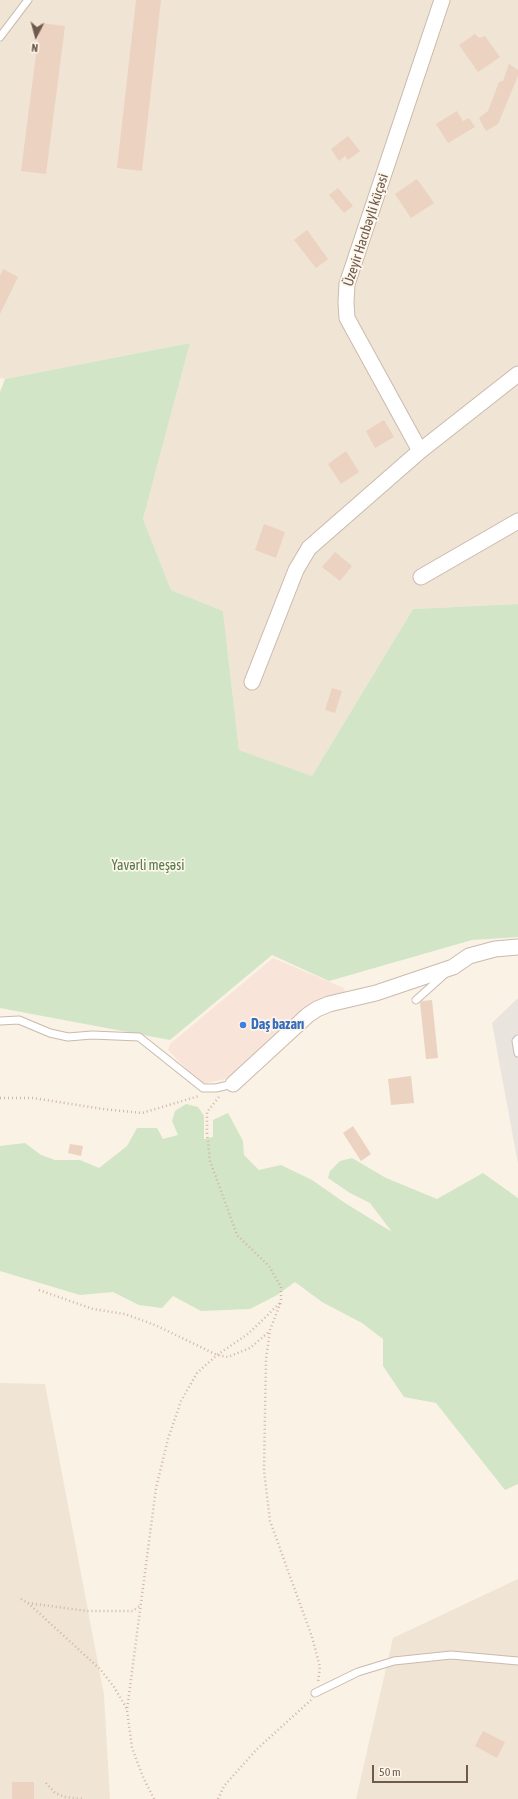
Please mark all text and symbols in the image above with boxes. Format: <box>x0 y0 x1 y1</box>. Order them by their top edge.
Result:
north arrow <box>16 16 56 56</box>
text: N <box>31 42 39 54</box>
street label: Üzeyir Hacıbəyli küçəsi <box>340 172 392 288</box>
park label: Yavərli meşəsi <box>112 858 184 874</box>
place label: Daş bazarı <box>251 1017 304 1033</box>
marker: Daş bazarı <box>238 1020 248 1030</box>
scale bar <box>374 1757 470 1783</box>
text: 50 m <box>379 1765 401 1779</box>

